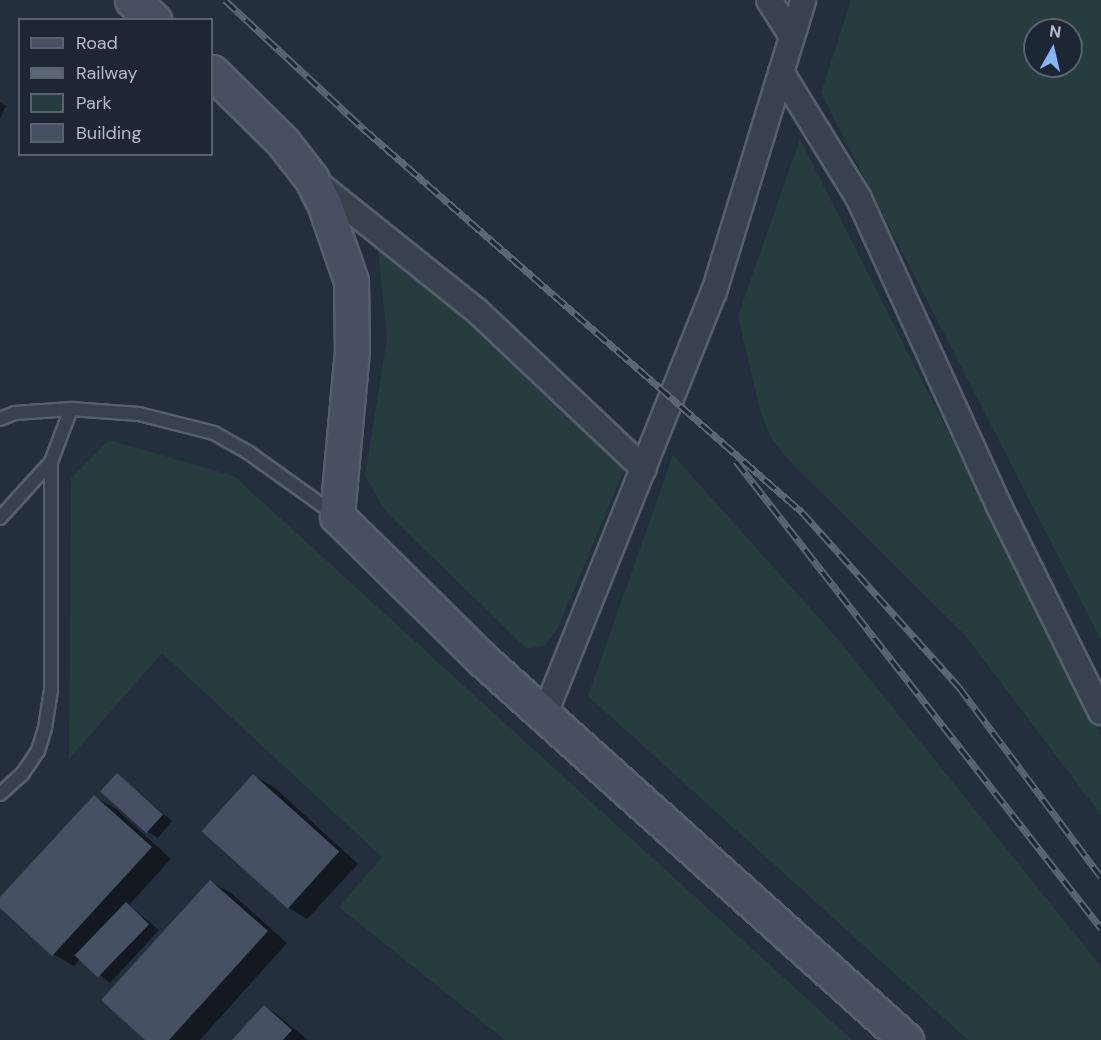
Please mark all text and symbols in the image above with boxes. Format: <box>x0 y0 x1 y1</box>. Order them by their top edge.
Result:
legend <box>18 18 213 156</box>
north arrow <box>1023 18 1083 78</box>
text: N <box>1048 20 1063 43</box>
text: Road <box>76 31 118 55</box>
text: Railway <box>76 61 138 85</box>
text: Park <box>76 91 112 115</box>
text: Building <box>76 121 141 145</box>

